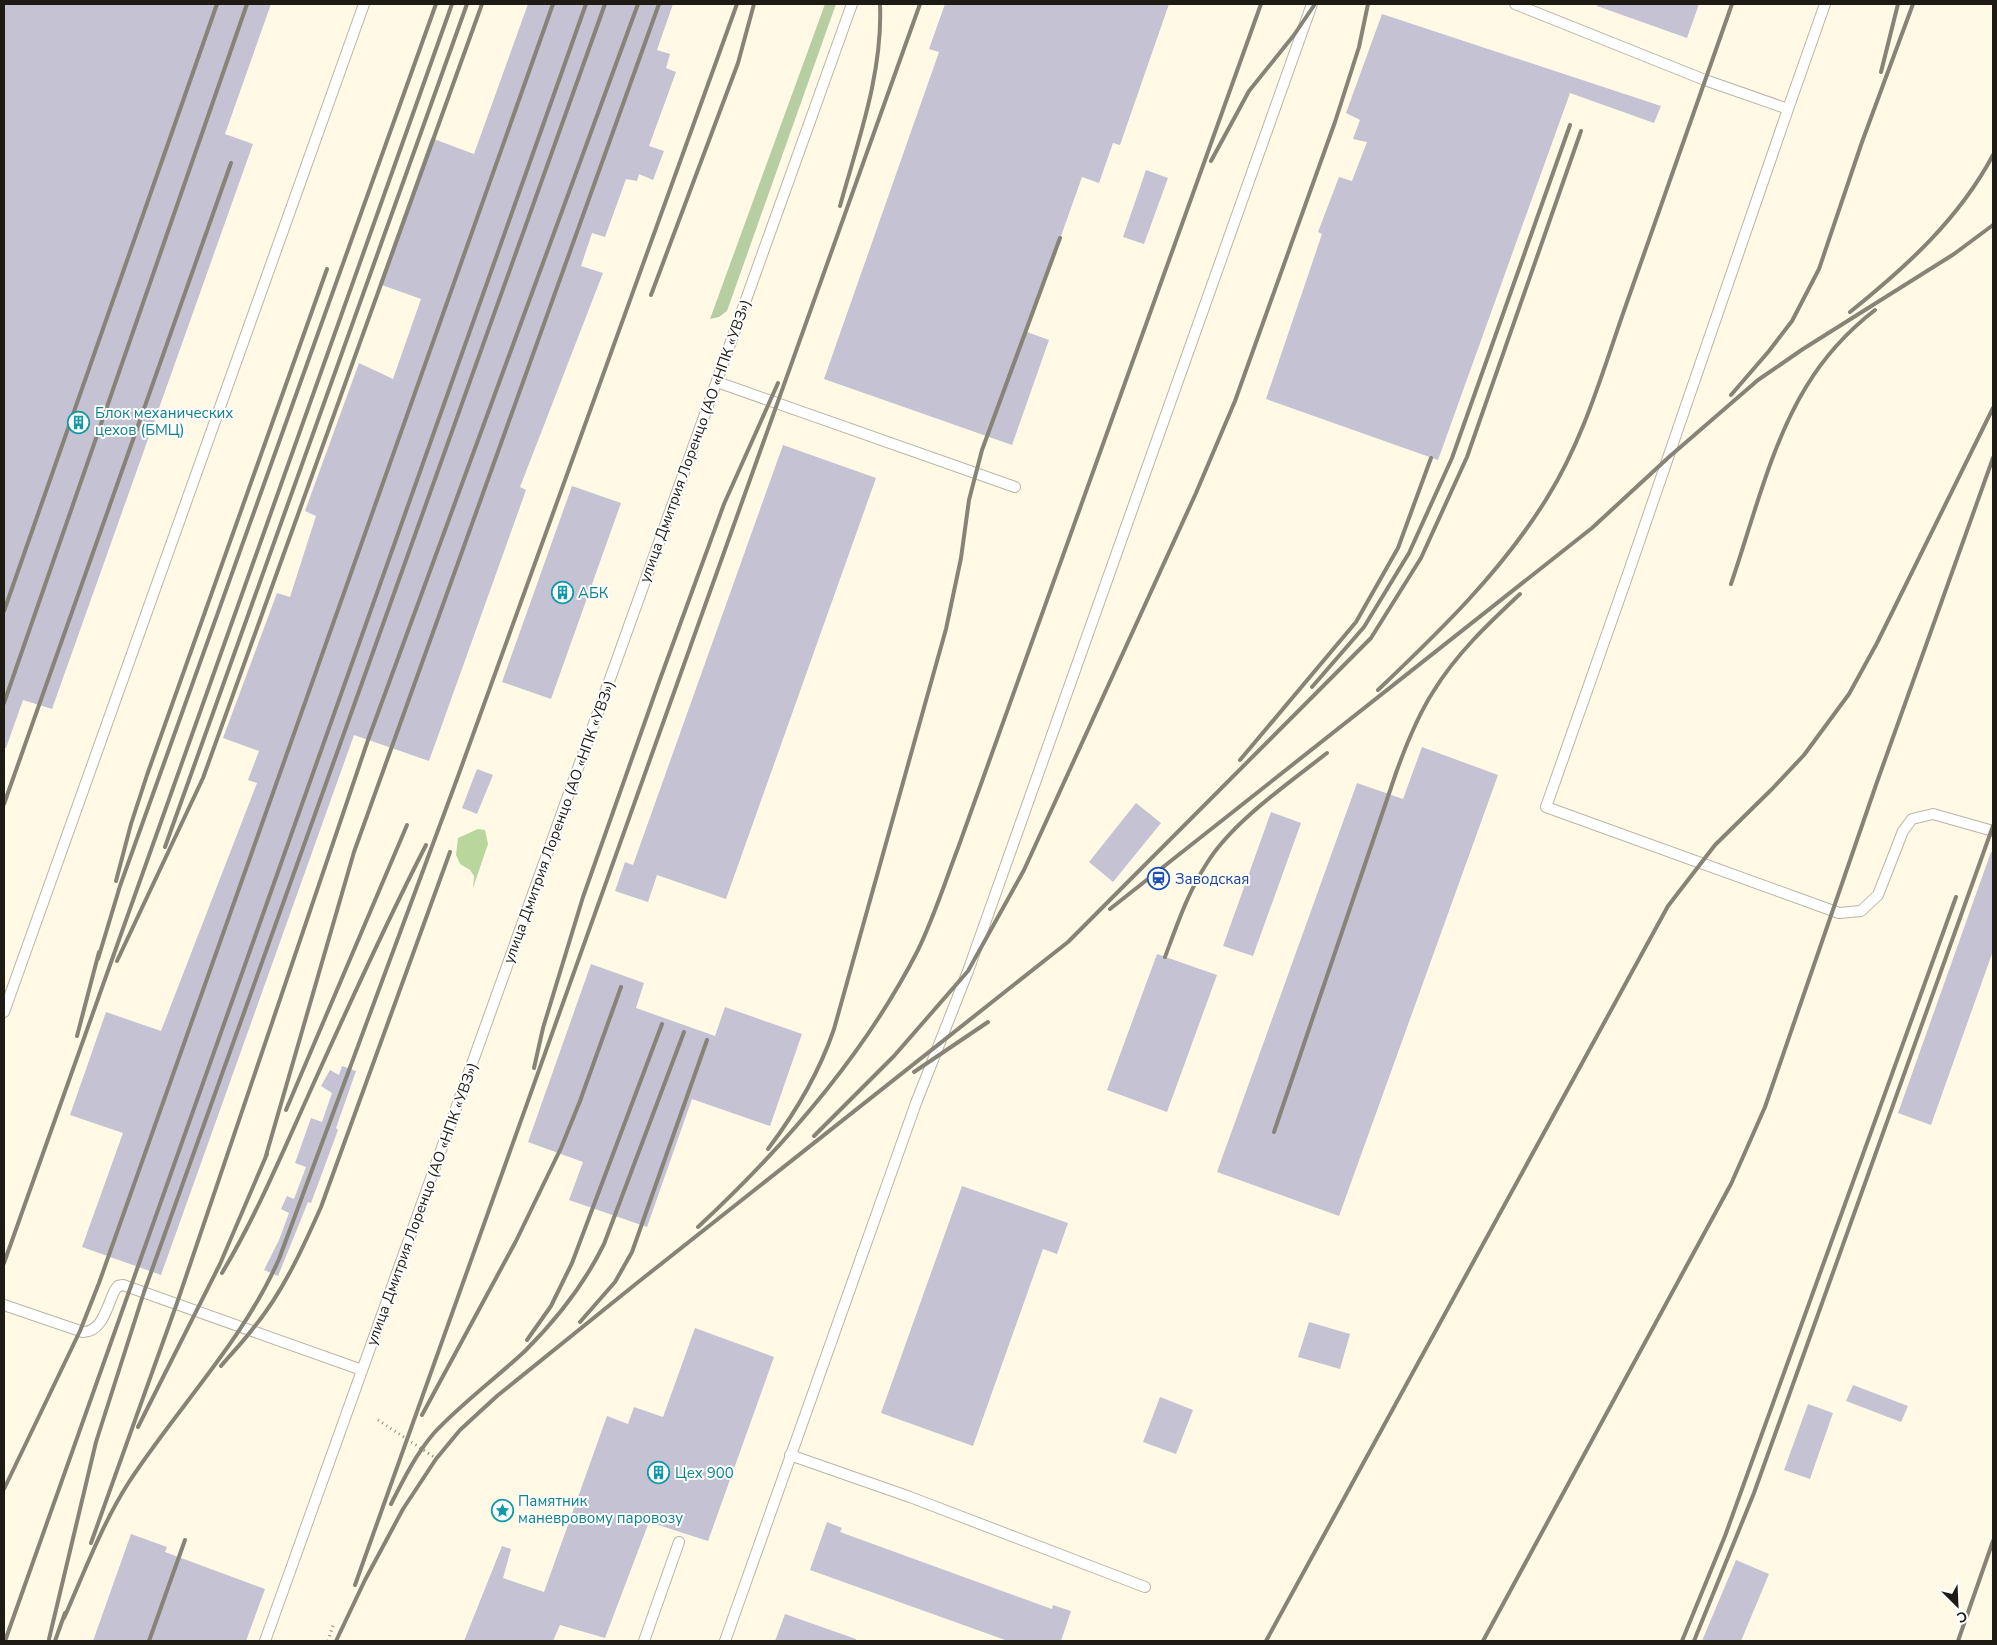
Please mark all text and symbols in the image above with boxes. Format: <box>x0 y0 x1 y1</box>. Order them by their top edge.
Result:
street label: улица Дмитрия Лоренцо (АО «НПК «УВЗ») <box>634 297 756 585</box>
place label: Блок механических цехов (БМЦ) <box>95 403 233 440</box>
building icon: Блок механических цехов (БМЦ) <box>67 410 91 434</box>
building icon: АБК <box>550 581 574 605</box>
place label: АБК <box>578 583 609 603</box>
street label: улица Дмитрия Лоренцо (АО «НПК «УВЗ») <box>498 678 620 966</box>
station icon: Заводская <box>1147 867 1171 891</box>
place label: Заводская <box>1175 869 1249 889</box>
street label: улица Дмитрия Лоренцо (АО «НПК «УВЗ») <box>361 1060 483 1348</box>
building icon: Цех 900 <box>647 1461 671 1485</box>
place label: Цех 900 <box>675 1463 734 1483</box>
place label: Памятник маневровому паровозу <box>518 1491 683 1528</box>
place icon: Памятник маневровому паровозу <box>490 1498 514 1522</box>
north arrow <box>1932 1580 1982 1630</box>
text: С <box>1953 1606 1970 1627</box>

